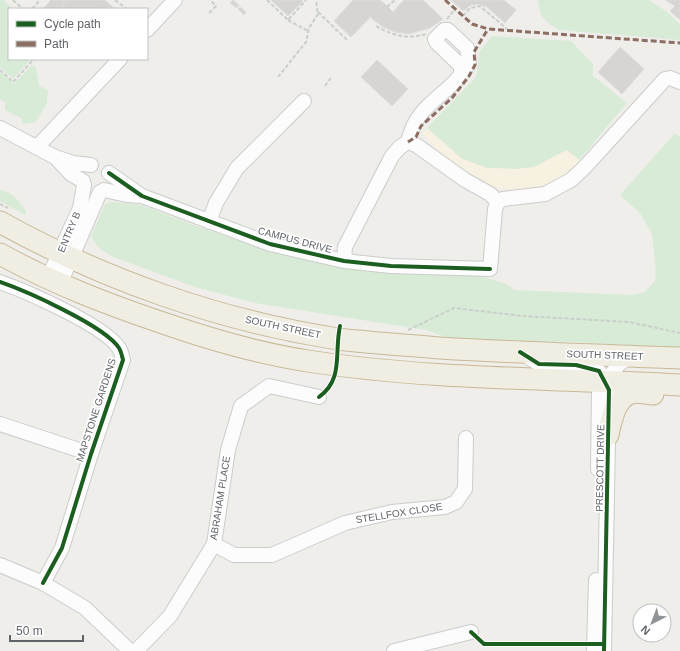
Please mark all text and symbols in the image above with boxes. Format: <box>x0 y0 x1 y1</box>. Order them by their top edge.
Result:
legend <box>8 8 148 60</box>
text: Cycle path <box>44 17 101 31</box>
text: Path <box>44 37 69 51</box>
street label: ENTRY B <box>56 210 83 254</box>
street label: CAMPUS DRIVE <box>257 225 334 255</box>
street label: SOUTH STREET <box>244 314 322 340</box>
street label: SOUTH STREET <box>566 348 644 362</box>
street label: MAPSTONE GARDENS <box>74 357 118 463</box>
street label: PRESCOTT DRIVE <box>594 424 606 512</box>
street label: ABRAHAM PLACE <box>208 455 232 541</box>
street label: STELLFOX CLOSE <box>355 501 444 525</box>
north arrow <box>632 603 672 643</box>
scale bar <box>10 617 83 643</box>
text: N <box>638 623 652 638</box>
text: 50 m <box>16 624 43 638</box>

